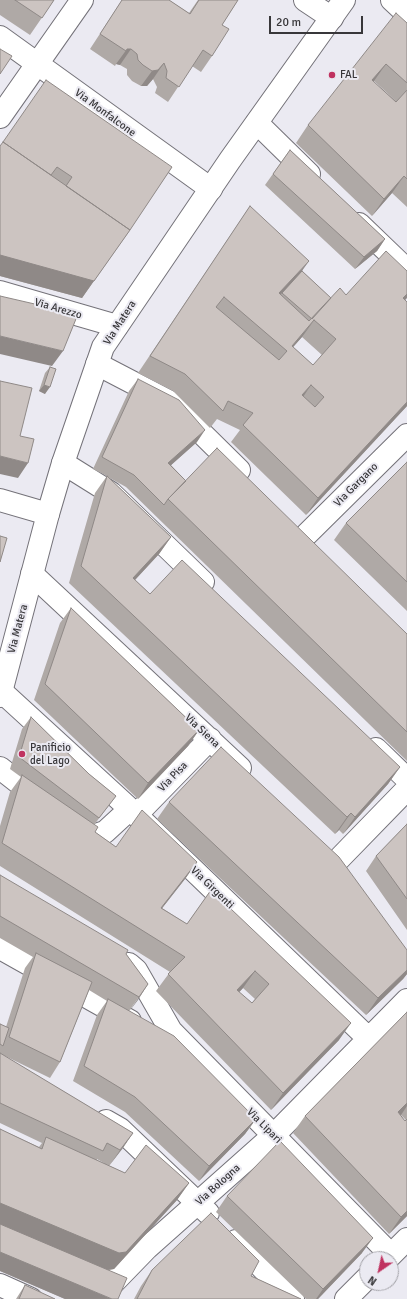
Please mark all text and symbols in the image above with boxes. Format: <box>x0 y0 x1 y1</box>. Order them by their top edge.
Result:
scale bar <box>271 8 365 34</box>
text: 20 m <box>276 15 301 30</box>
place label: FAL <box>340 68 357 82</box>
marker: FAL <box>327 70 337 80</box>
street label: Via Monfalcone <box>72 86 138 140</box>
street label: Via Arezzo <box>33 296 83 322</box>
street label: Via Matera <box>101 298 139 348</box>
street label: Via Gargano <box>331 460 381 510</box>
street label: Via Matera <box>5 603 31 655</box>
street label: Via Siena <box>182 711 222 751</box>
place label: Panificio del Lago <box>30 741 71 767</box>
marker: Panificio del Lago <box>17 749 27 759</box>
street label: Via Pisa <box>155 759 191 795</box>
street label: Via Girgenti <box>187 864 237 912</box>
street label: Via Lipari <box>244 1106 284 1146</box>
street label: Via Bologna <box>193 1161 243 1209</box>
north arrow <box>359 1251 399 1291</box>
text: N <box>366 1273 379 1288</box>

